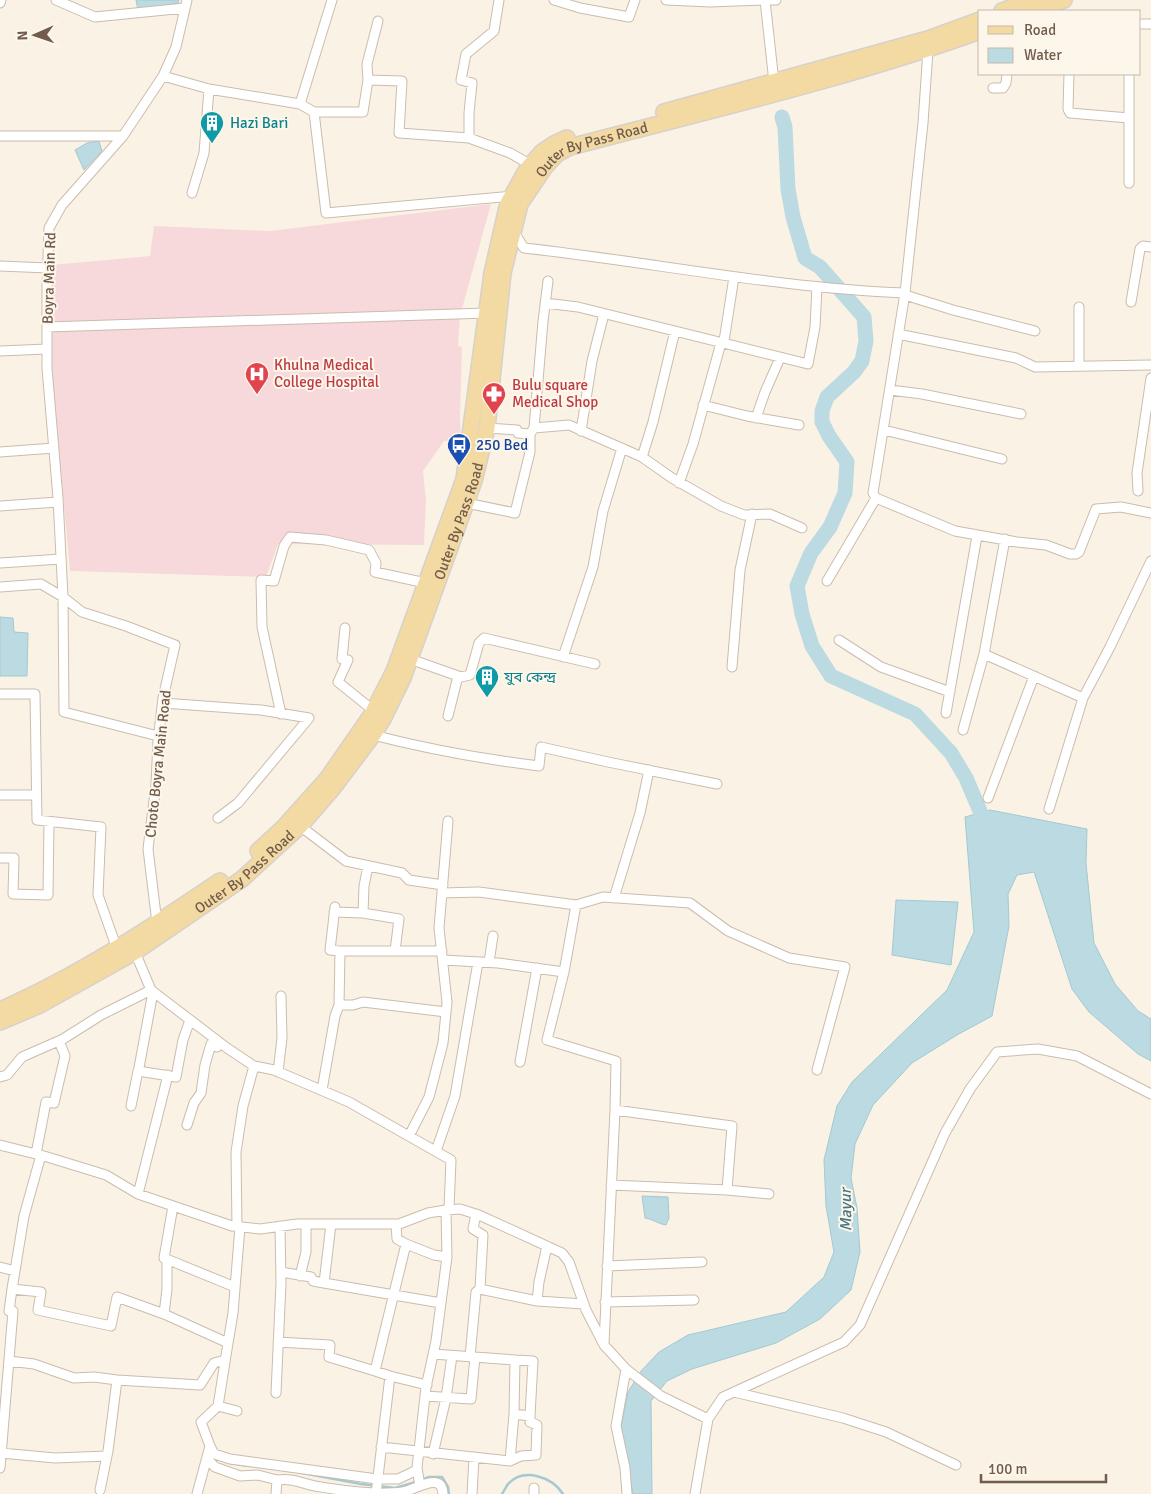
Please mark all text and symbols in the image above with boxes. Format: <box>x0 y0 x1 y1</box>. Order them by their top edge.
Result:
north arrow <box>10 10 60 60</box>
legend <box>978 10 1141 75</box>
text: Road <box>1024 21 1056 39</box>
text: N <box>14 30 31 41</box>
text: Water <box>1024 46 1062 64</box>
building icon: Hazi Bari <box>199 110 225 144</box>
place label: Hazi Bari <box>230 114 288 132</box>
street label: Outer By Pass Road <box>532 118 650 181</box>
street label: Boyra Main Rd <box>38 232 60 324</box>
place label: Khulna Medical College Hospital <box>274 356 379 391</box>
hospital icon: Khulna Medical College Hospital <box>244 361 270 395</box>
place label: Bulu square Medical Shop <box>512 376 598 411</box>
pharmacy icon: Bulu square Medical Shop <box>481 381 507 415</box>
bus stop icon: 250 Bed <box>446 432 472 466</box>
place label: 250 Bed <box>476 436 528 454</box>
street label: Outer By Pass Road <box>430 461 487 582</box>
building icon: যুব কেন্দ্র <box>474 664 500 698</box>
place label: যুব কেন্দ্র <box>503 668 557 686</box>
street label: Choto Boyra Main Road <box>141 689 175 839</box>
street label: Outer By Pass Road <box>191 827 298 918</box>
water label: Mayur <box>836 1186 856 1232</box>
scale bar <box>981 1452 1106 1484</box>
text: 100 m <box>988 1460 1028 1478</box>

